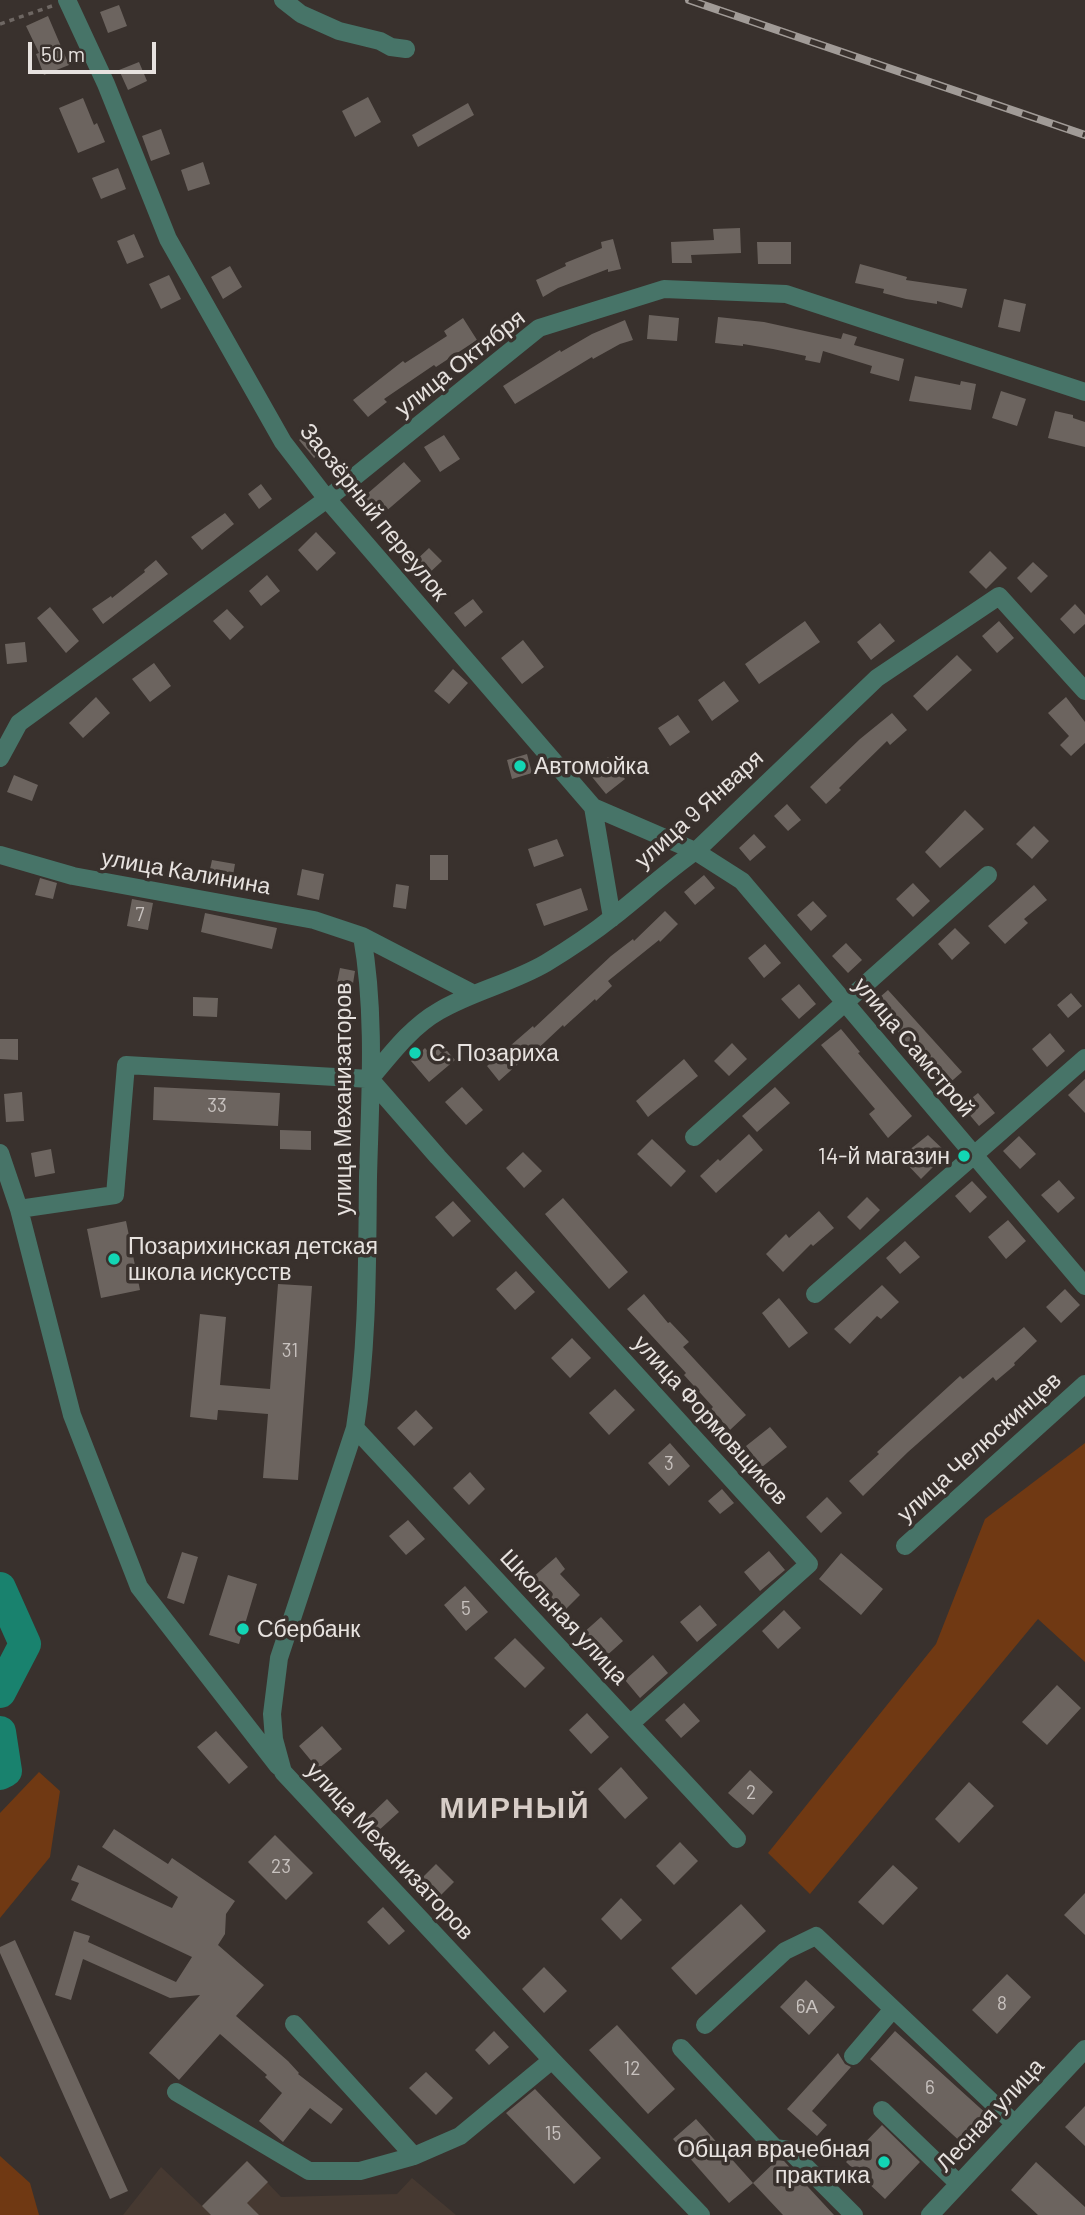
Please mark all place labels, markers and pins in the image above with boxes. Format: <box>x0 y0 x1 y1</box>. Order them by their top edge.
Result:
place label: Автомойка <box>534 752 649 780</box>
marker: Автомойка <box>512 758 528 774</box>
place label: С. Позариха <box>429 1039 559 1067</box>
marker: С. Позариха <box>407 1045 423 1061</box>
place label: 14-й магазин <box>818 1142 950 1170</box>
marker: 14-й магазин <box>956 1148 972 1164</box>
place label: Позарихинская детская школа искусств <box>128 1232 378 1286</box>
marker: Позарихинская детская школа искусств <box>106 1251 122 1267</box>
place label: Сбербанк <box>257 1615 360 1643</box>
marker: Сбербанк <box>235 1621 251 1637</box>
place label: Общая врачебная практика <box>677 2135 870 2189</box>
marker: Общая врачебная практика <box>876 2154 892 2170</box>

